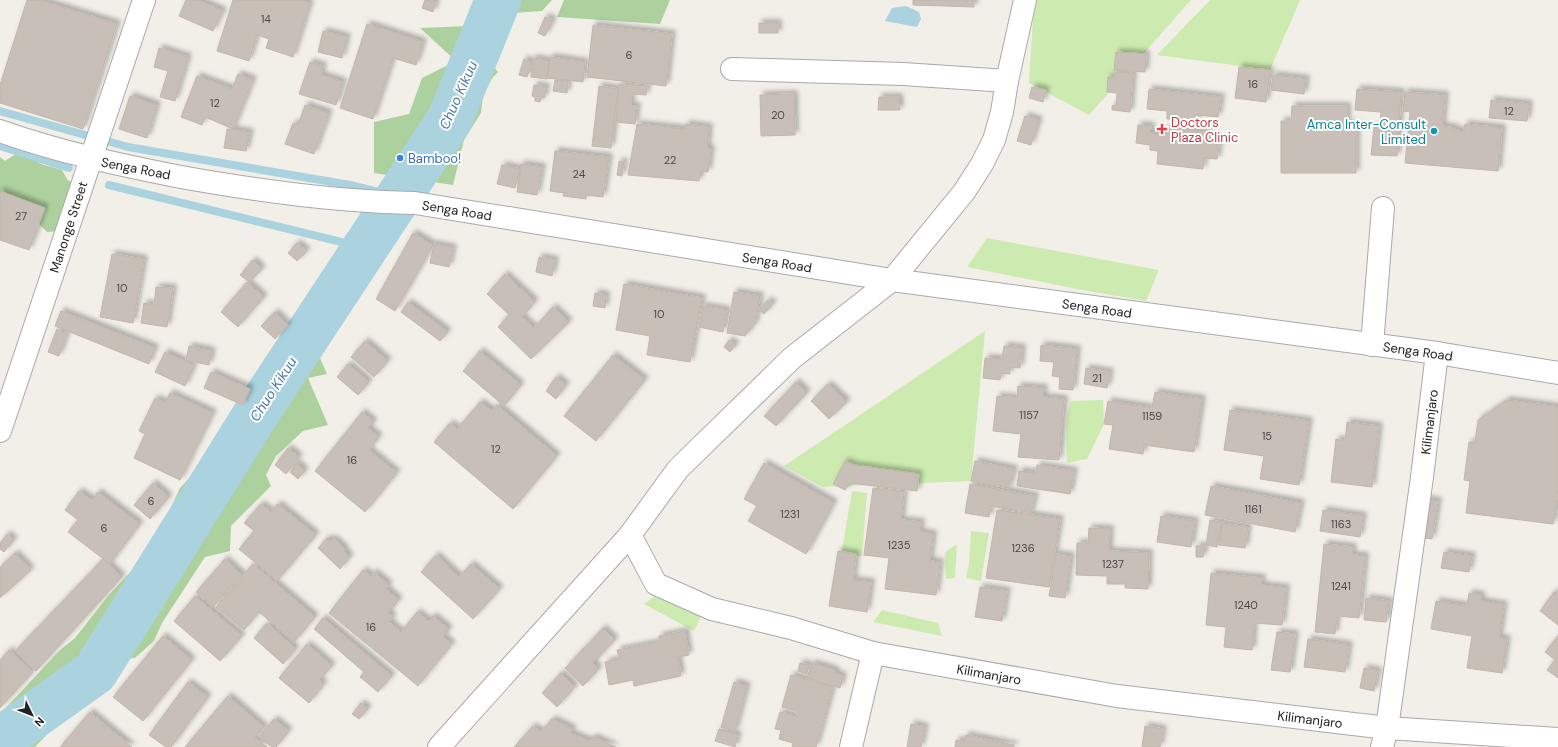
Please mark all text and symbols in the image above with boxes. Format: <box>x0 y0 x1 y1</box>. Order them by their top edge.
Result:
house number: 14 <box>261 12 271 26</box>
house number: 6 <box>626 48 633 62</box>
water label: Chuo Kikuu <box>435 58 481 132</box>
house number: 16 <box>1248 77 1258 91</box>
house number: 12 <box>210 96 220 110</box>
house number: 12 <box>1504 104 1514 118</box>
house number: 20 <box>771 108 785 122</box>
place label: Doctors Plaza Clinic <box>1171 114 1238 146</box>
place label: Amca Inter-Consult Limited <box>1307 116 1426 148</box>
marker: Doctors Plaza Clinic <box>1156 123 1168 135</box>
marker: Amca Inter-Consult Limited <box>1429 126 1439 136</box>
place label: Bamboo! <box>408 150 461 167</box>
street label: Senga Road <box>100 153 172 184</box>
marker: Bamboo! <box>395 153 405 163</box>
house number: 22 <box>664 153 676 167</box>
house number: 24 <box>573 167 586 181</box>
street label: Manonge Street <box>46 179 91 275</box>
street label: Senga Road <box>421 197 493 224</box>
house number: 27 <box>15 209 27 223</box>
street label: Senga Road <box>741 249 813 276</box>
house number: 10 <box>117 281 127 295</box>
street label: Senga Road <box>1061 295 1133 322</box>
house number: 10 <box>654 307 664 321</box>
street label: Senga Road <box>1382 338 1454 365</box>
water label: Chuo Kikuu <box>245 353 301 425</box>
house number: 21 <box>1092 371 1102 385</box>
street label: Kilimanjaro <box>1417 388 1442 456</box>
house number: 1157 <box>1019 408 1039 422</box>
house number: 1159 <box>1142 409 1162 423</box>
house number: 15 <box>1262 429 1272 443</box>
house number: 12 <box>491 442 501 456</box>
house number: 16 <box>347 453 357 467</box>
house number: 6 <box>148 494 155 508</box>
house number: 1161 <box>1244 502 1262 516</box>
house number: 1231 <box>780 507 800 521</box>
house number: 1163 <box>1331 517 1351 531</box>
house number: 6 <box>101 521 108 535</box>
house number: 1235 <box>888 538 911 552</box>
house number: 1236 <box>1011 541 1035 555</box>
house number: 1237 <box>1102 557 1124 571</box>
house number: 1241 <box>1331 579 1351 593</box>
house number: 1240 <box>1234 598 1258 612</box>
house number: 16 <box>366 620 376 634</box>
street label: Kilimanjaro <box>955 660 1023 689</box>
north arrow <box>12 695 52 735</box>
street label: Kilimanjaro <box>1276 707 1344 732</box>
text: N <box>31 714 47 730</box>

